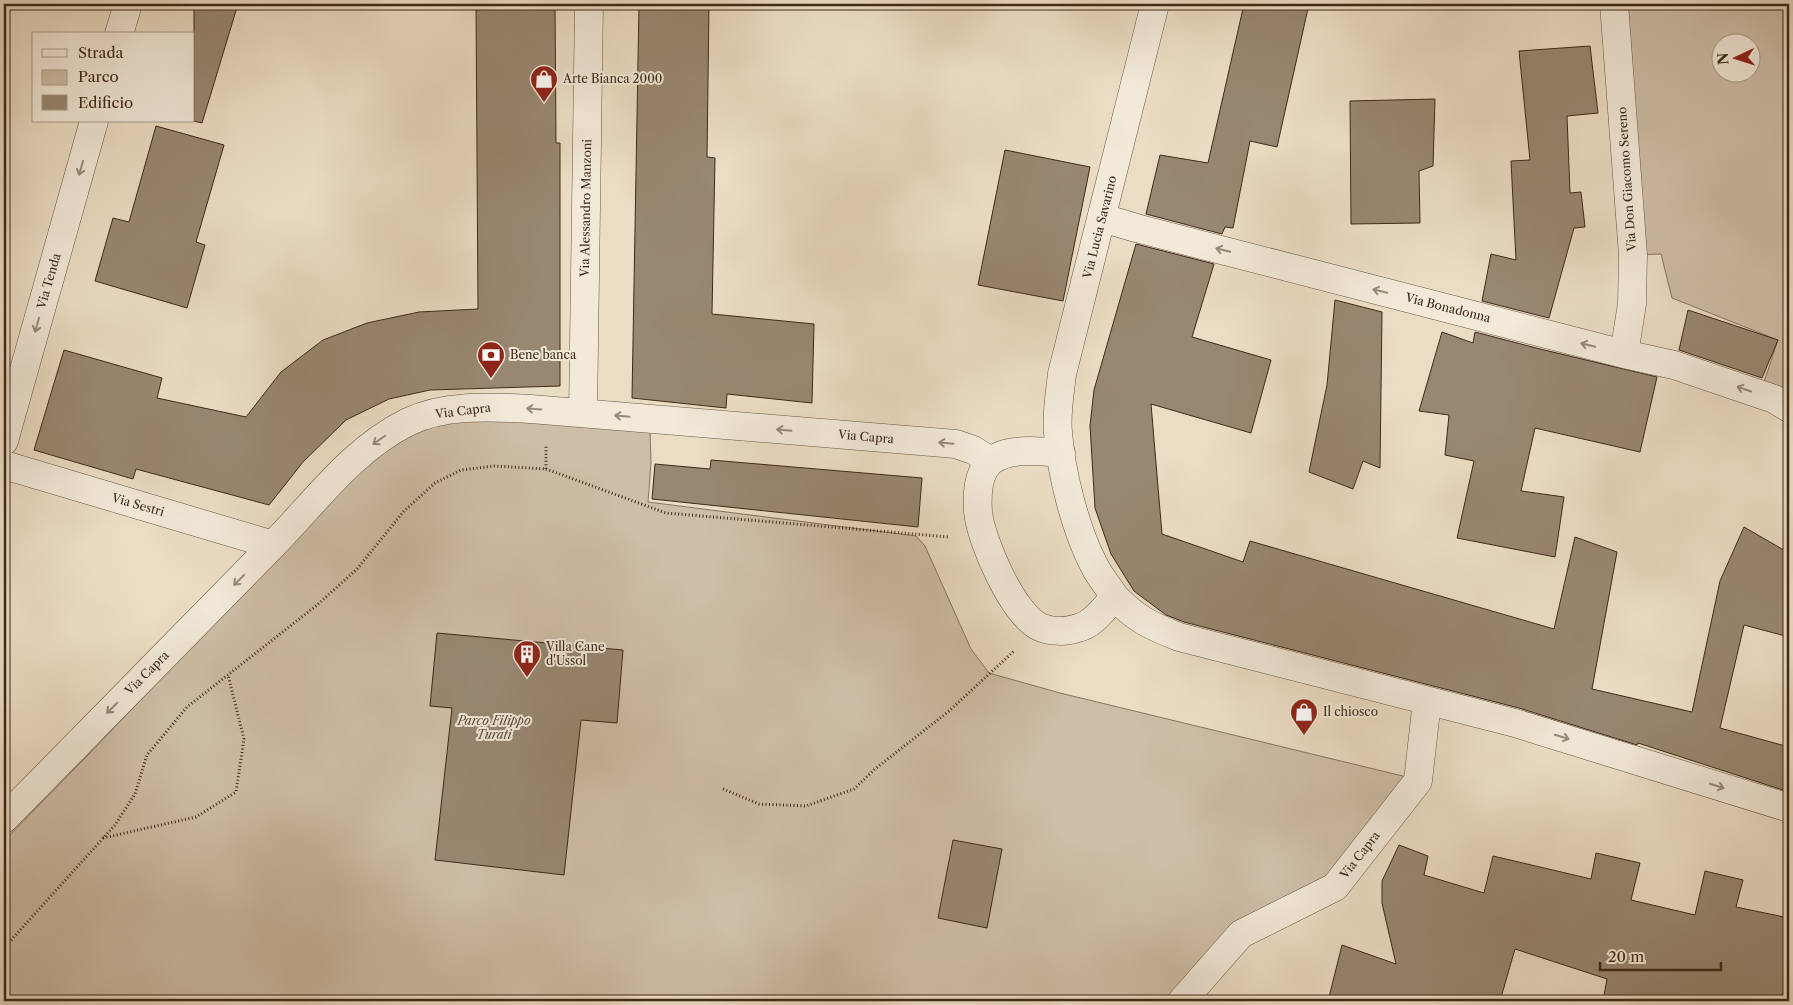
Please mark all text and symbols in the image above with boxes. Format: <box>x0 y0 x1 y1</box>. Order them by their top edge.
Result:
legend <box>32 32 195 122</box>
north arrow <box>1710 32 1760 82</box>
text: Strada <box>78 43 124 62</box>
text: N <box>1714 52 1732 66</box>
shop icon: Arte Bianca 2000 <box>529 64 559 103</box>
text: Parco <box>78 67 119 86</box>
place label: Arte Bianca 2000 <box>562 71 662 86</box>
text: Edificio <box>78 93 133 112</box>
street label: Via Don Giacomo Sereno <box>1614 106 1639 253</box>
street label: Via Alessandro Manzoni <box>577 139 594 278</box>
one-way arrow <box>76 160 85 176</box>
street label: Via Lucia Savarino <box>1079 174 1120 281</box>
one-way arrow <box>1215 245 1231 254</box>
street label: Via Tenda <box>33 251 64 311</box>
one-way arrow <box>1373 286 1389 295</box>
street label: Via Bonadonna <box>1403 289 1493 326</box>
one-way arrow <box>31 316 41 332</box>
one-way arrow <box>1581 339 1597 349</box>
bank icon: Bene banca <box>476 340 506 379</box>
place label: Bene banca <box>510 347 577 362</box>
one-way arrow <box>1737 384 1752 393</box>
street label: Via Capra <box>433 400 492 421</box>
one-way arrow <box>527 405 543 414</box>
one-way arrow <box>615 412 631 421</box>
one-way arrow <box>777 425 793 435</box>
street label: Via Capra <box>837 427 895 446</box>
one-way arrow <box>372 435 386 445</box>
one-way arrow <box>939 439 955 448</box>
street label: Via Sestri <box>109 490 166 519</box>
one-way arrow <box>232 574 245 586</box>
building icon: Villa Cane d'Ussol <box>512 639 542 678</box>
place label: Villa Cane d'Ussol <box>545 639 605 668</box>
street label: Via Capra <box>121 647 172 698</box>
shop icon: Il chiosco <box>1289 697 1319 736</box>
one-way arrow <box>106 702 118 715</box>
place label: Il chiosco <box>1323 704 1378 719</box>
park label: Parco Filippo Turati <box>456 713 531 742</box>
one-way arrow <box>1554 733 1570 743</box>
one-way arrow <box>1709 781 1725 791</box>
street label: Via Capra <box>1336 827 1383 882</box>
scale bar <box>1600 940 1722 972</box>
text: 20 m <box>1608 947 1644 966</box>

